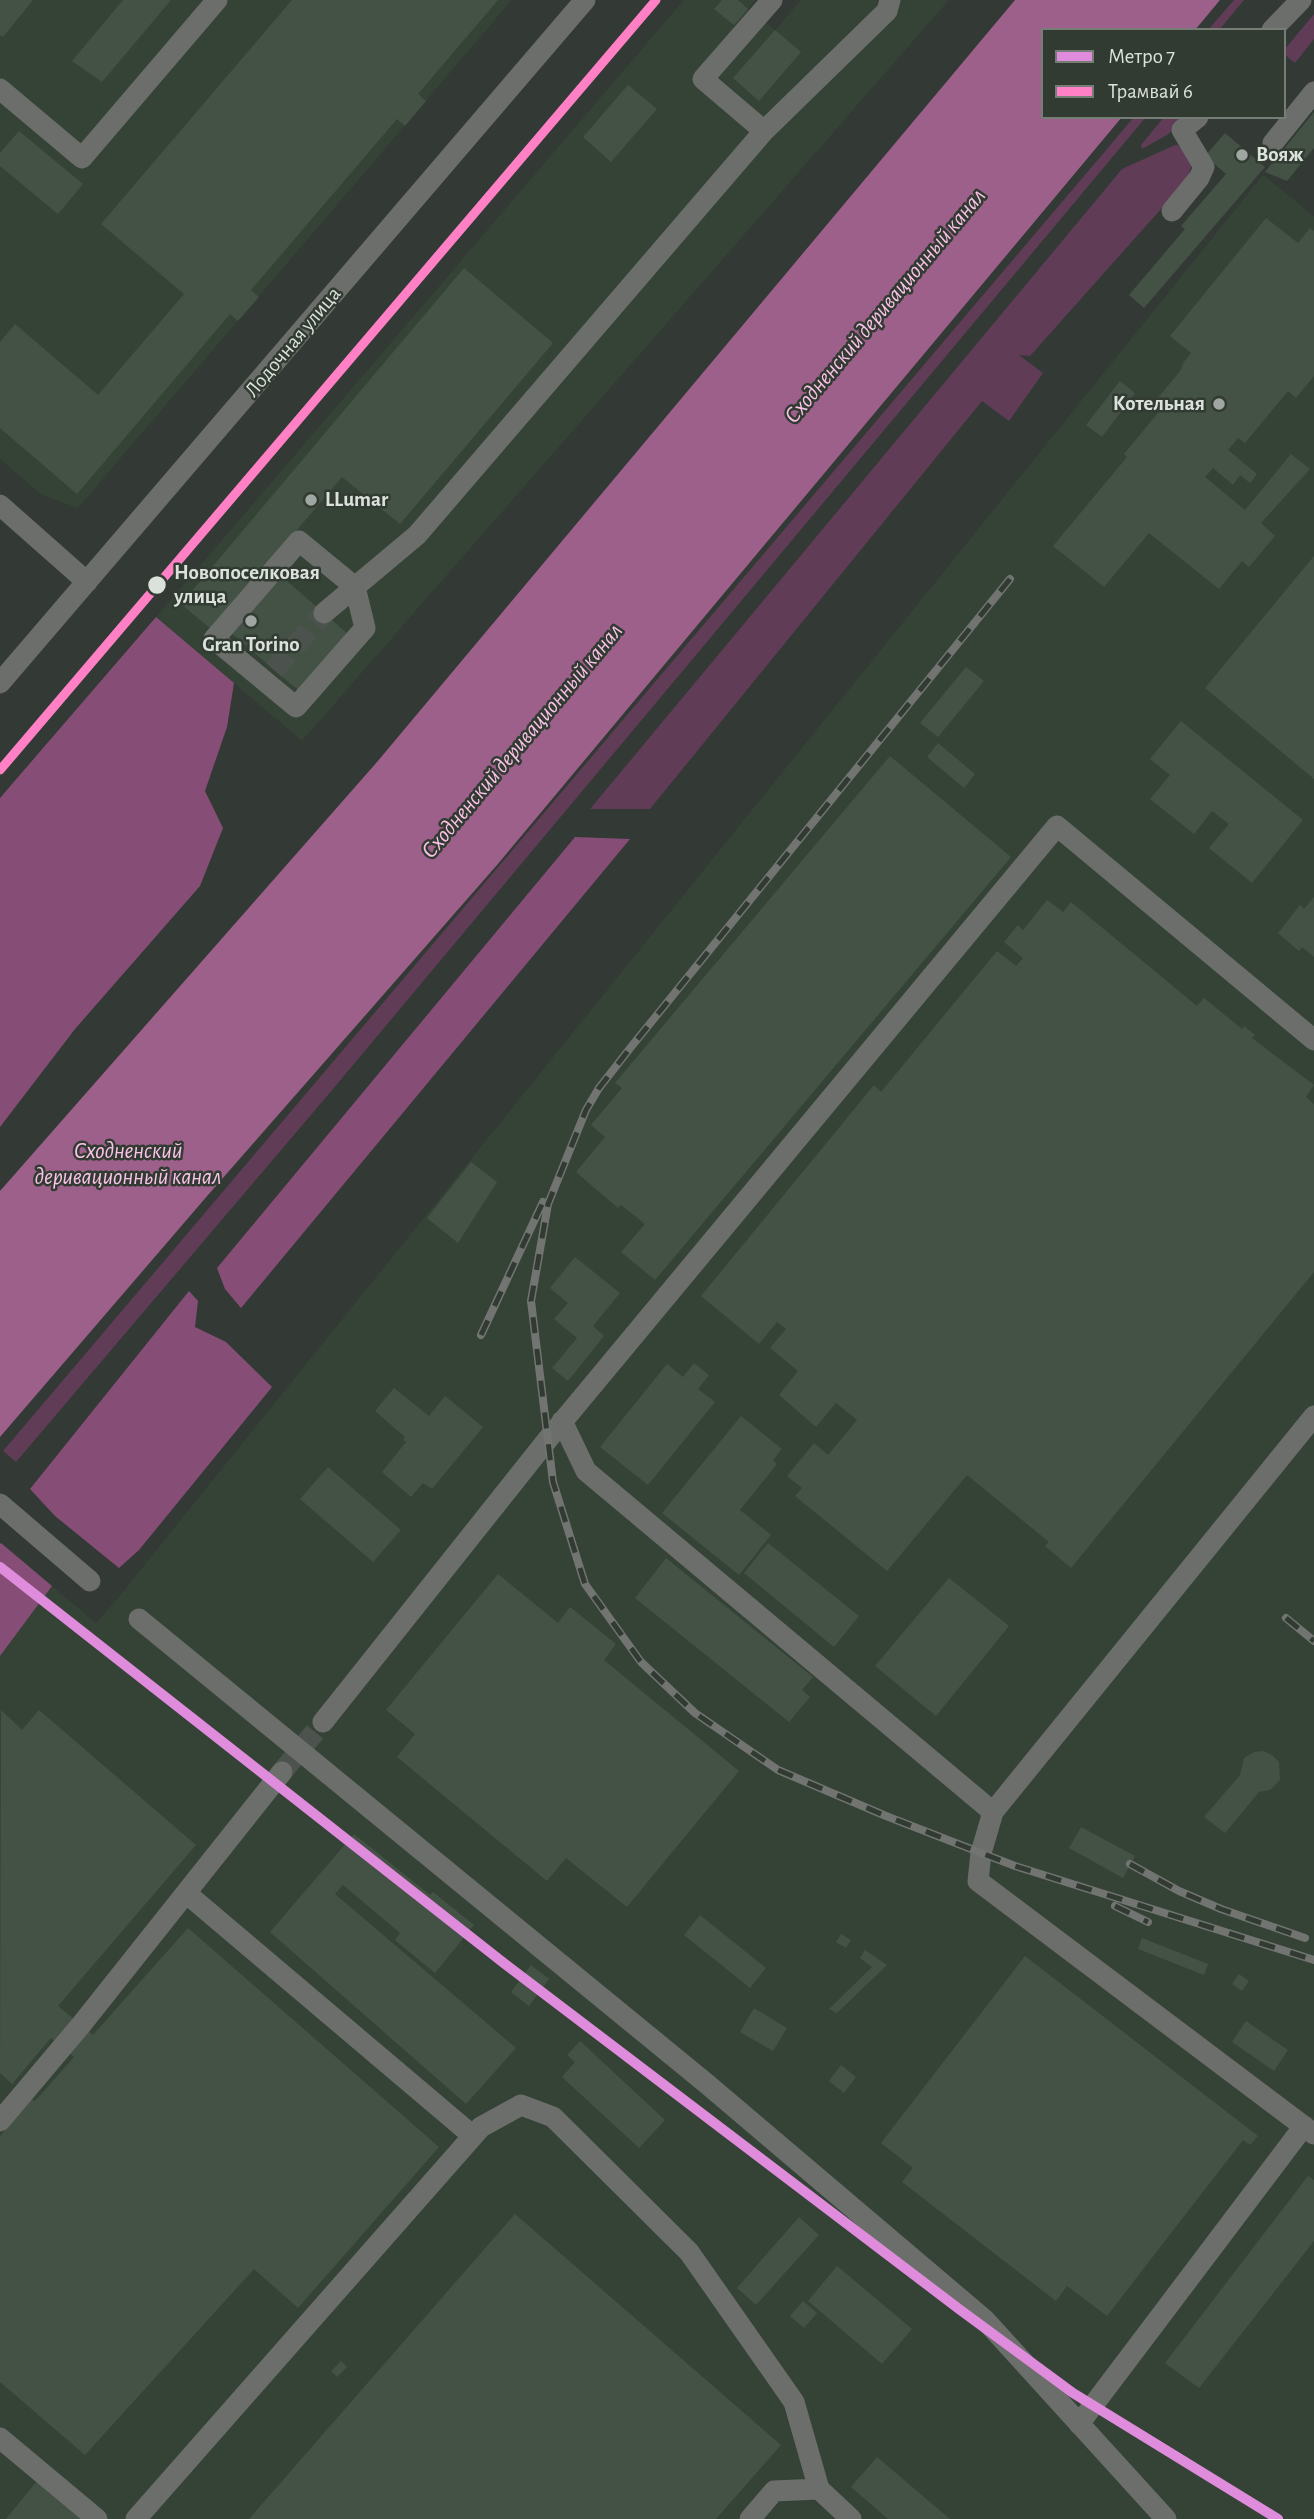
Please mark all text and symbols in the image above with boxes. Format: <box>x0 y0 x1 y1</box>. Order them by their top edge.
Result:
legend <box>1041 28 1286 119</box>
text: Метро 7 <box>1108 46 1175 67</box>
text: Трамвай 6 <box>1108 81 1193 102</box>
place label: Вояж <box>1256 142 1303 168</box>
marker: Вояж <box>1234 147 1250 163</box>
water label: Сходненский деривационный канал <box>778 183 992 429</box>
street label: Лодочная улица <box>240 282 346 402</box>
place label: Котельная <box>1113 391 1205 417</box>
marker: Котельная <box>1211 396 1227 412</box>
place label: LLumar <box>325 487 388 513</box>
marker: LLumar <box>303 492 319 508</box>
place label: Новопоселковая улица <box>174 560 320 610</box>
marker: Новопоселковая улица <box>146 574 168 596</box>
marker: Gran Torino <box>243 613 259 629</box>
water label: Сходненский деривационный канал <box>415 618 629 864</box>
place label: Gran Torino <box>202 632 300 658</box>
water label: Сходненский деривационный канал <box>35 1137 221 1191</box>

